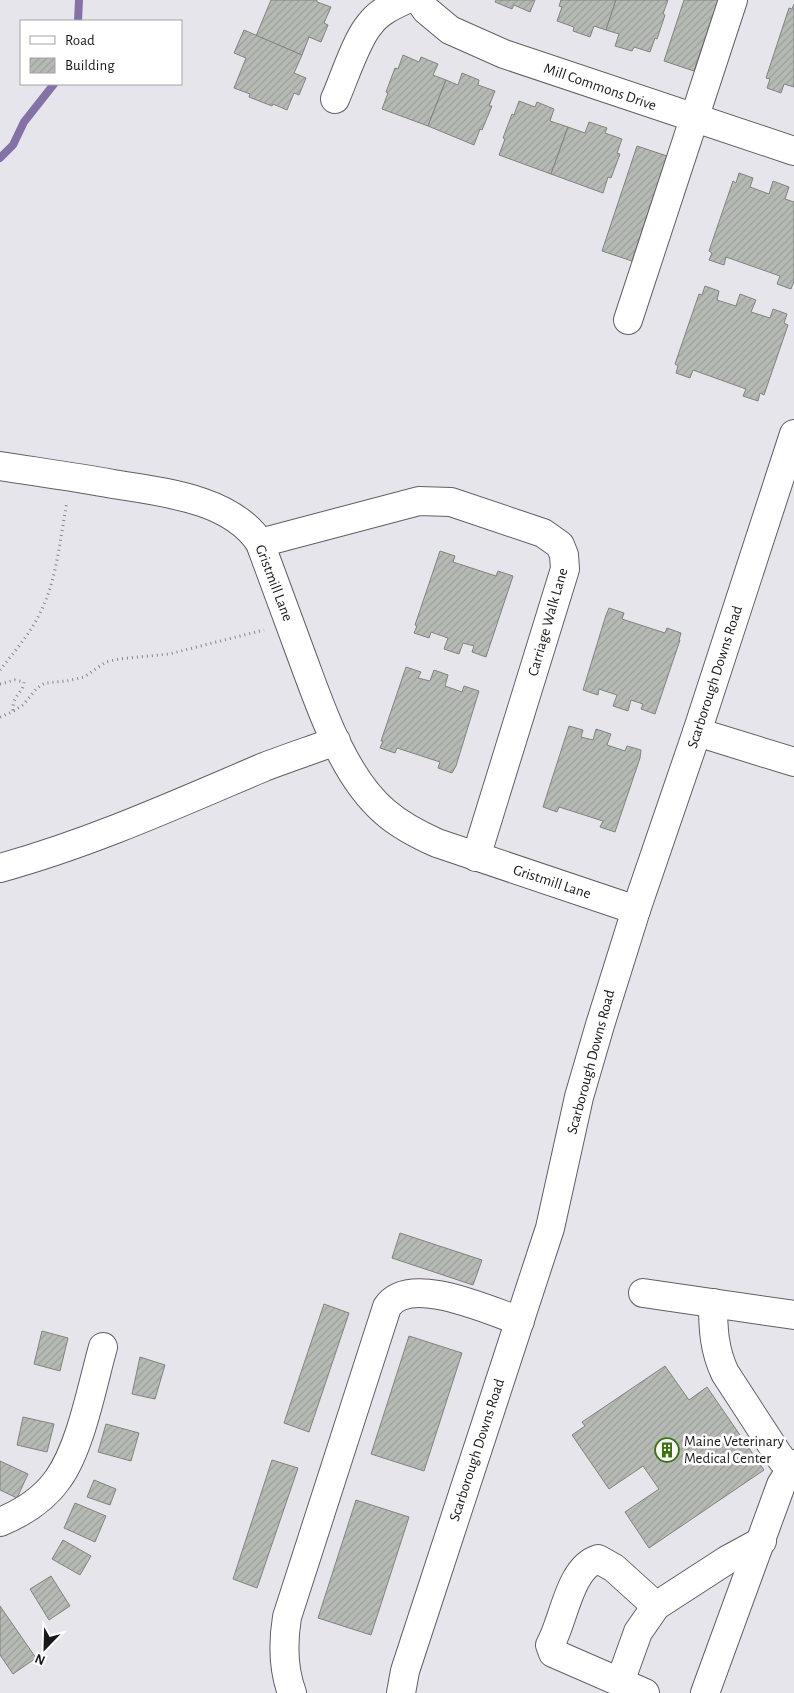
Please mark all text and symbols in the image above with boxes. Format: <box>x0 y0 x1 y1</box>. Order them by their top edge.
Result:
legend <box>20 20 182 85</box>
text: Road <box>65 33 95 48</box>
text: Building <box>65 58 115 73</box>
street label: Mill Commons Drive <box>542 61 658 113</box>
street label: Gristmill Lane <box>253 543 295 623</box>
street label: Carriage Walk Lane <box>525 566 571 678</box>
street label: Scarborough Downs Road <box>685 604 745 750</box>
street label: Gristmill Lane <box>511 862 593 902</box>
street label: Scarborough Downs Road <box>564 988 618 1136</box>
street label: Scarborough Downs Road <box>447 1377 507 1523</box>
place label: Maine Veterinary Medical Center <box>684 1434 785 1466</box>
building icon: Maine Veterinary Medical Center <box>654 1437 680 1463</box>
north arrow <box>20 1623 70 1673</box>
text: N <box>33 1651 48 1667</box>

